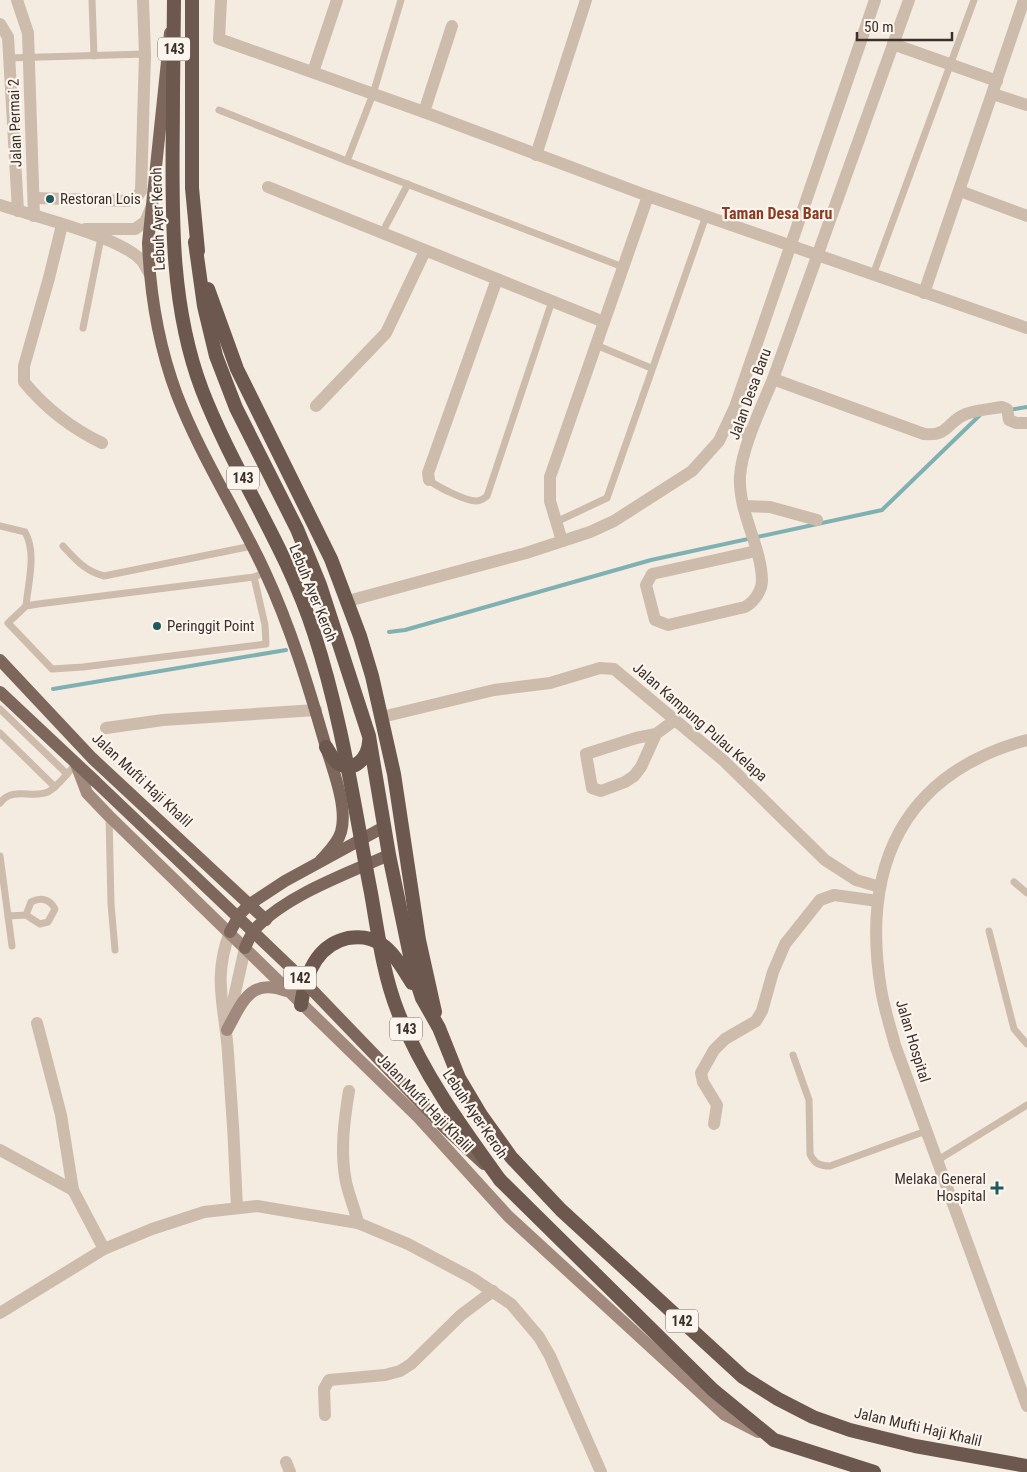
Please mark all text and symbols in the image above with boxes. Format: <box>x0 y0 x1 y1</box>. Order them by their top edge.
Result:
scale bar <box>857 10 952 42</box>
text: 50 m <box>864 18 894 36</box>
road number: 143 <box>158 38 190 61</box>
street label: Jalan Permai 2 <box>4 79 26 167</box>
street label: Lebuh Ayer Keroh <box>147 167 169 271</box>
place label: Restoran Lois <box>60 190 141 208</box>
marker: Restoran Lois <box>44 193 56 205</box>
district label: Taman Desa Baru <box>722 204 833 223</box>
street label: Jalan Desa Baru <box>725 346 775 442</box>
road number: 143 <box>227 466 259 489</box>
street label: Lebuh Ayer Keroh <box>285 542 341 644</box>
place label: Peringgit Point <box>167 617 255 635</box>
marker: Peringgit Point <box>151 620 163 632</box>
street label: Jalan Kampung Pulau Kelapa <box>629 659 771 785</box>
street label: Jalan Mufti Haji Khalil <box>88 729 196 831</box>
road number: 142 <box>284 966 316 990</box>
street label: Jalan Hospital <box>892 998 934 1084</box>
road number: 143 <box>390 1018 422 1040</box>
street label: Jalan Mufti Haji Khalil <box>373 1050 477 1156</box>
street label: Lebuh Ayer Keroh <box>439 1066 511 1162</box>
place label: Melaka General Hospital <box>895 1170 986 1205</box>
marker: Melaka General Hospital <box>990 1181 1004 1195</box>
road number: 142 <box>666 1310 698 1332</box>
street label: Jalan Mufti Haji Khalil <box>853 1404 983 1450</box>

